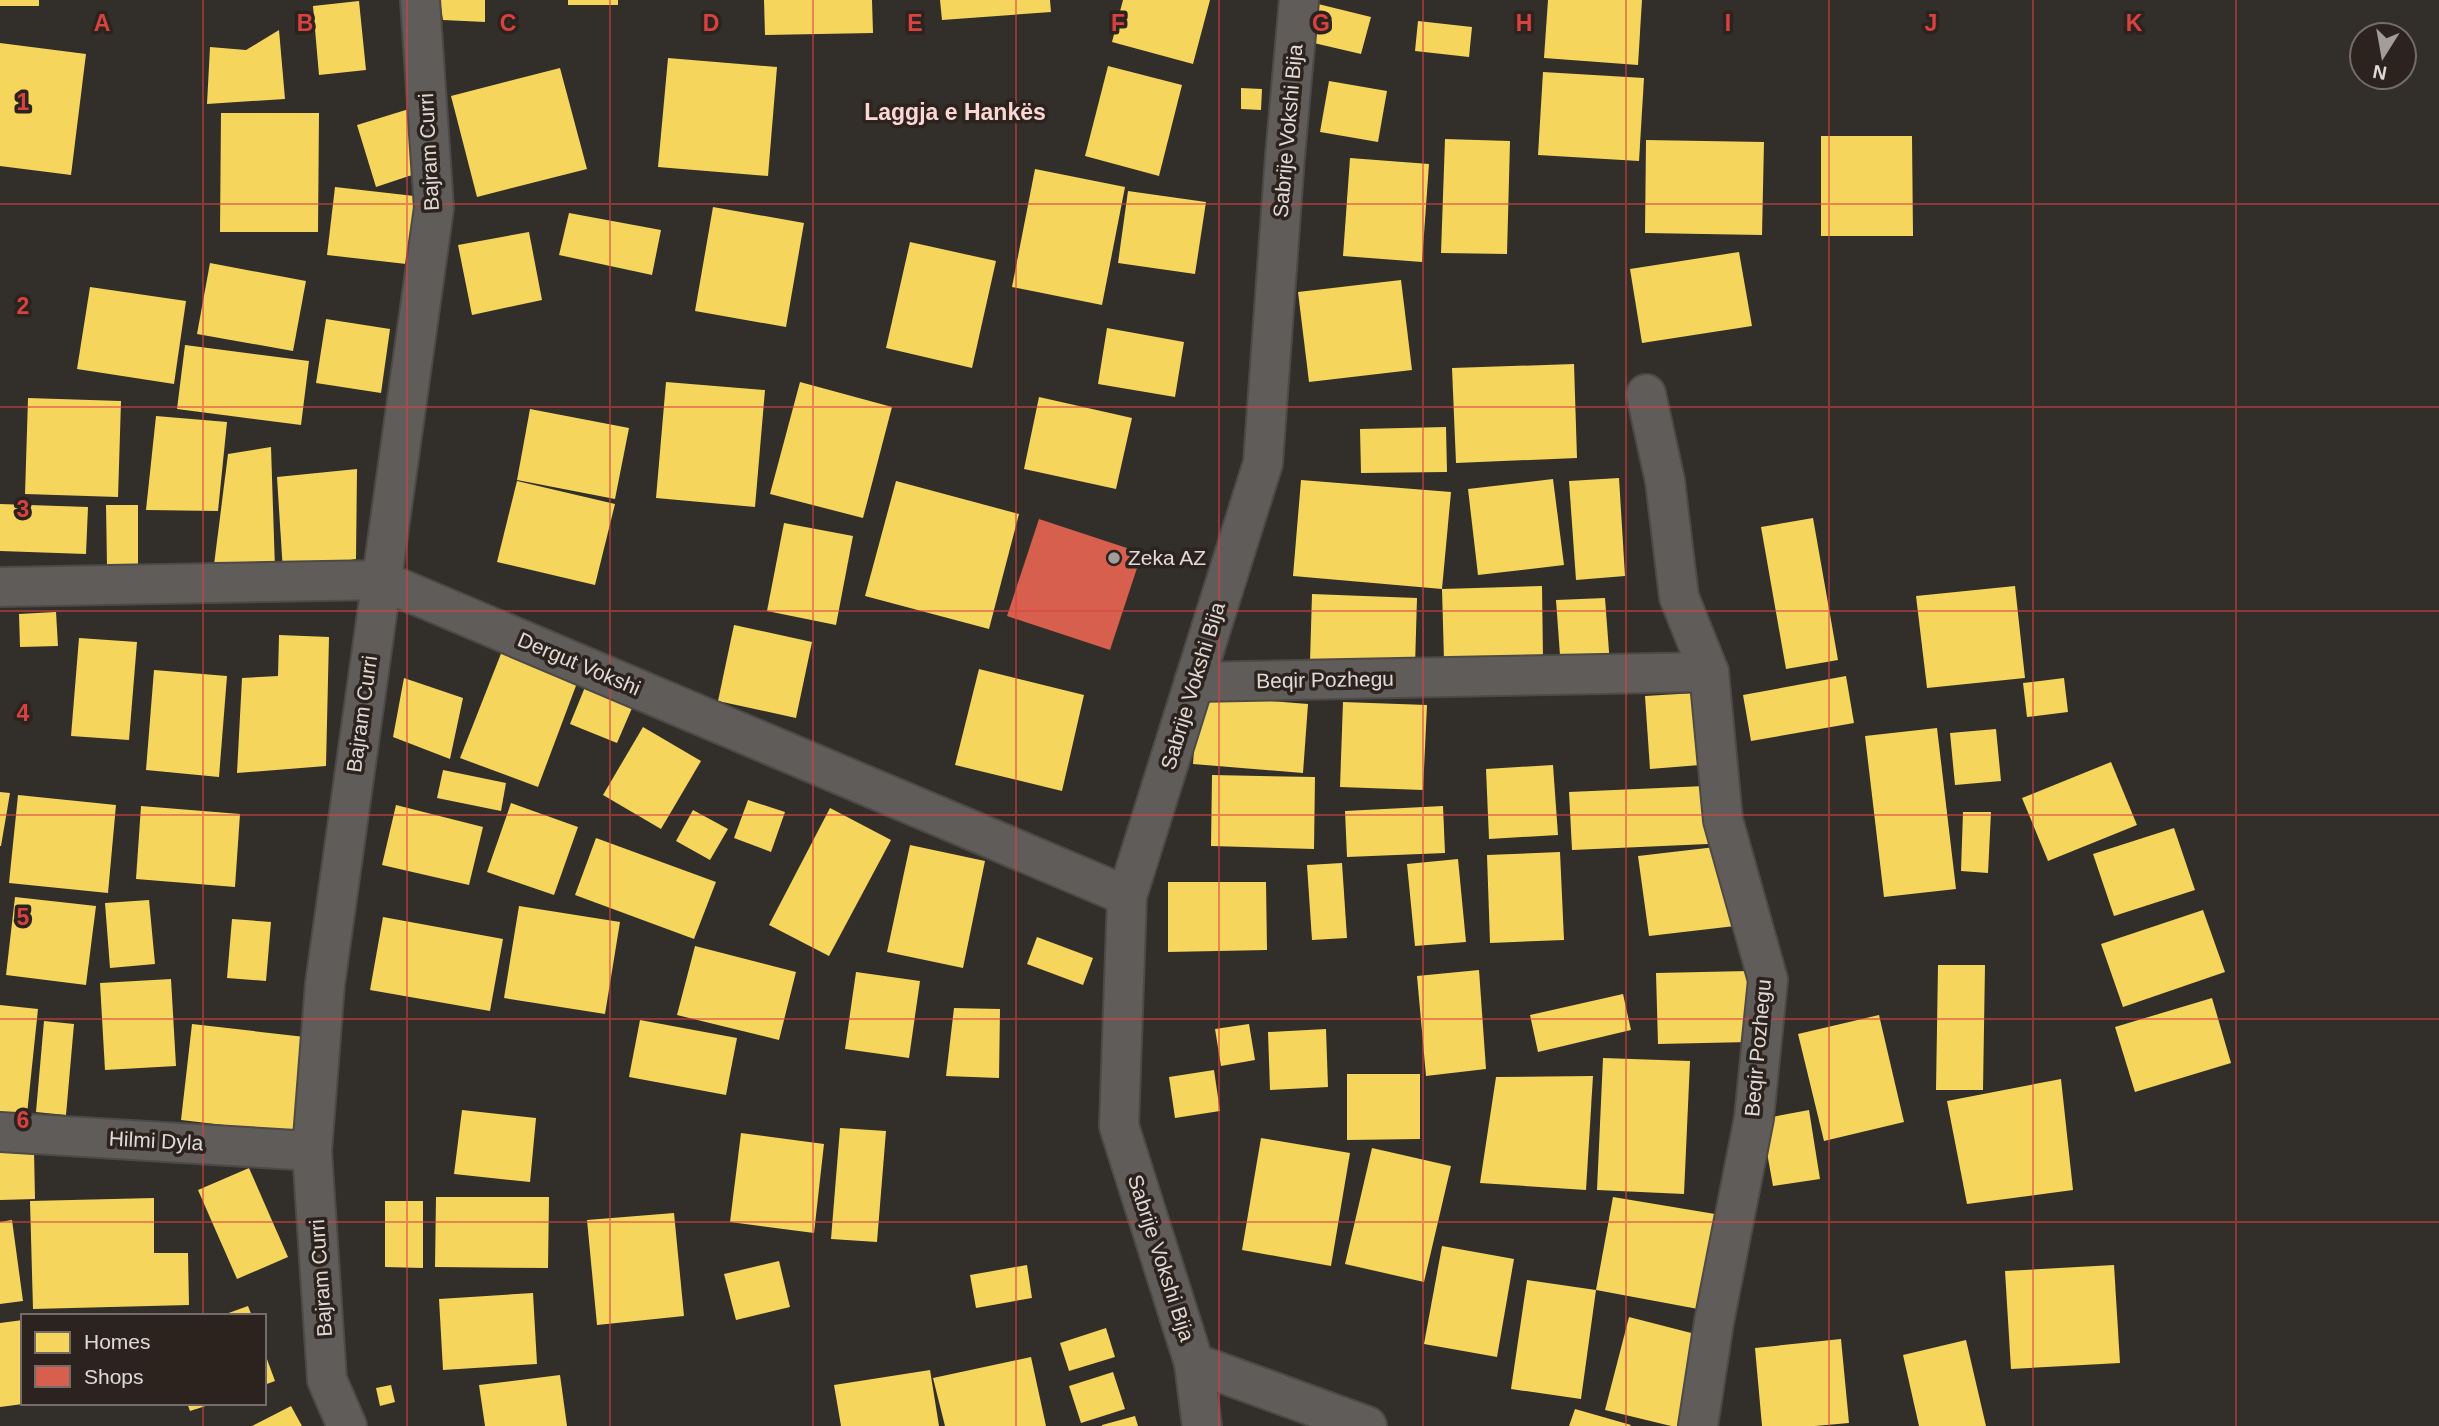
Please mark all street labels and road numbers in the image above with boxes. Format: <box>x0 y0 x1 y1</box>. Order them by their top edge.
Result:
street label: Sabrije Vokshi Bija <box>1268 43 1307 219</box>
street label: Bajram Curri <box>414 93 443 211</box>
street label: Sabrije Vokshi Bija <box>1156 599 1229 772</box>
street label: Dergut Vokshi <box>515 627 644 700</box>
street label: Bajram Curri <box>342 654 381 774</box>
street label: Beqir Pozhegu <box>1256 667 1394 692</box>
street label: Beqir Pozhegu <box>1740 978 1775 1118</box>
street label: Hilmi Dyla <box>108 1127 204 1154</box>
street label: Sabrije Vokshi Bija <box>1124 1172 1199 1344</box>
street label: Bajram Curri <box>305 1218 336 1338</box>

